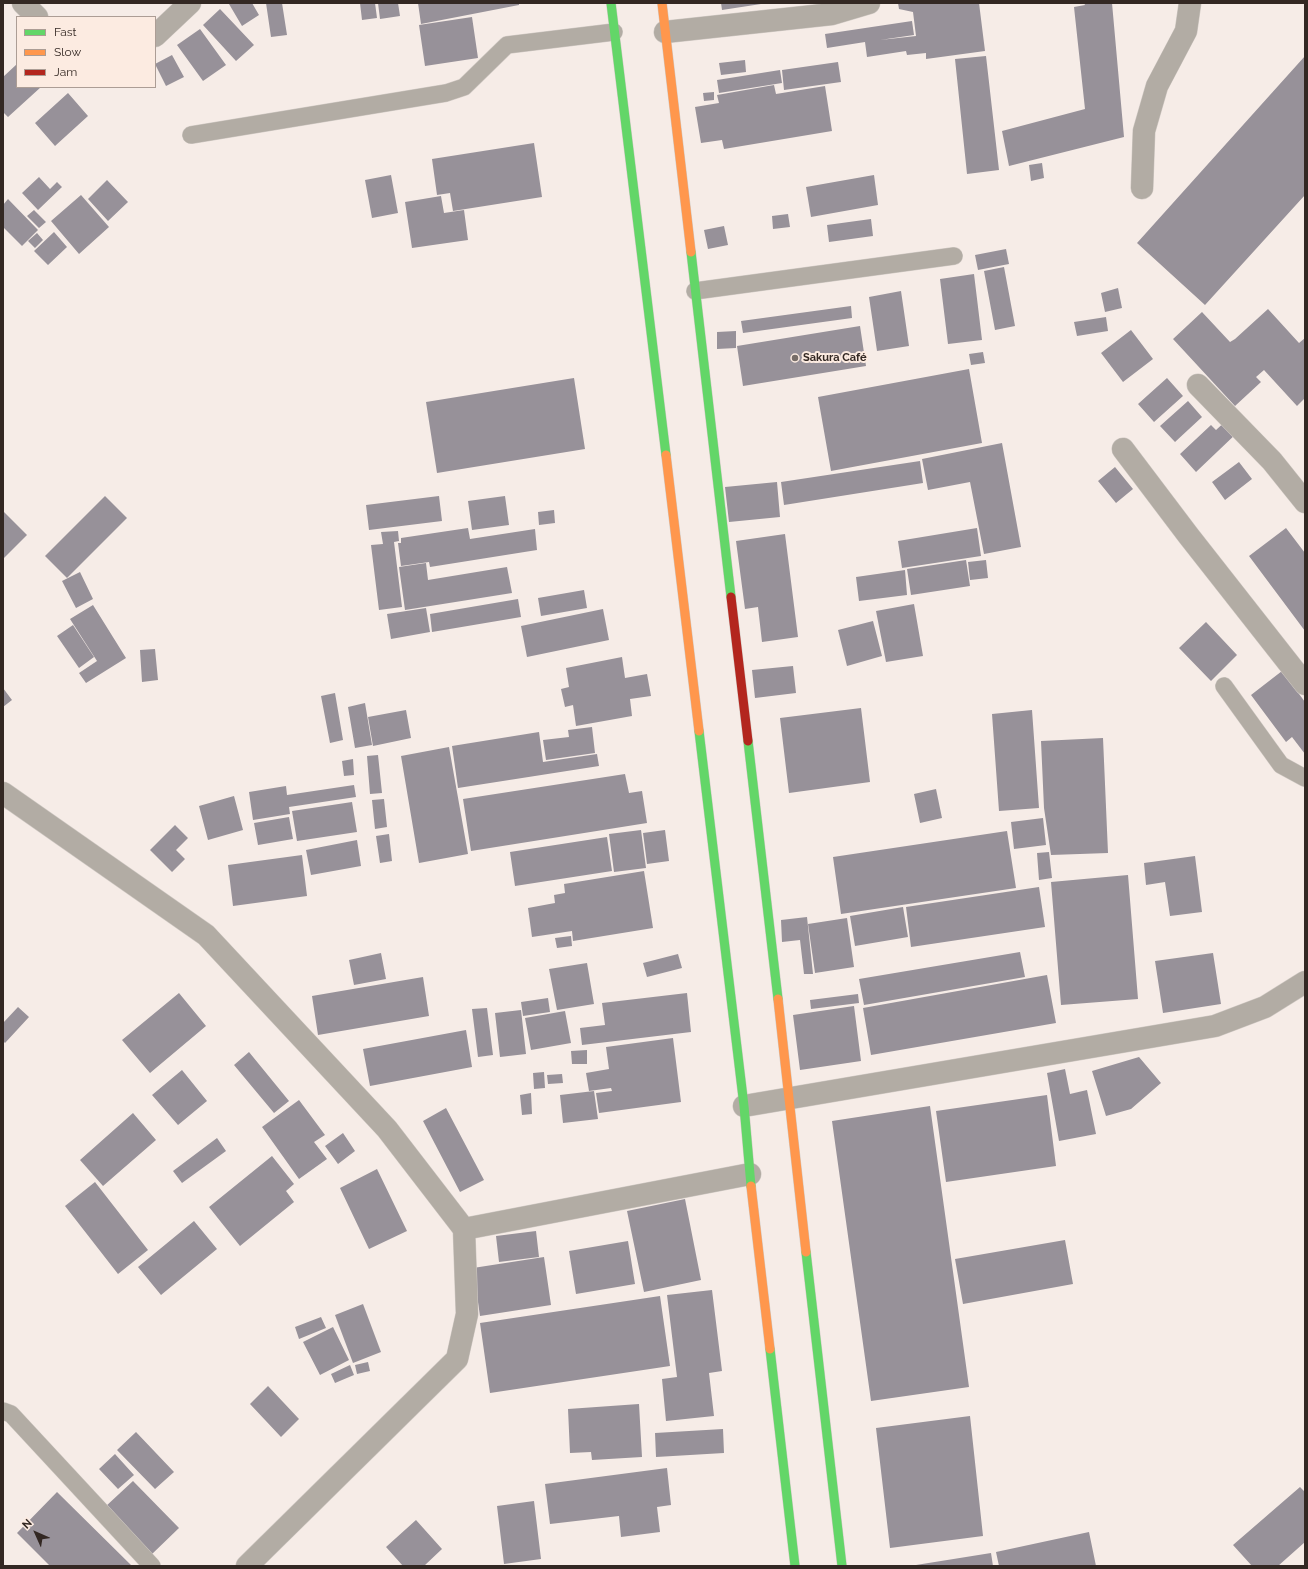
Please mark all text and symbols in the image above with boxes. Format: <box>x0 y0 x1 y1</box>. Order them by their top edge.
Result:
legend <box>16 16 156 88</box>
text: Fast <box>54 25 77 39</box>
text: Slow <box>54 45 81 59</box>
text: Jam <box>54 65 77 79</box>
place label: Sakura Café <box>803 351 867 365</box>
marker: Sakura Café <box>790 353 800 363</box>
north arrow <box>16 1513 56 1553</box>
text: N <box>20 1517 35 1532</box>

